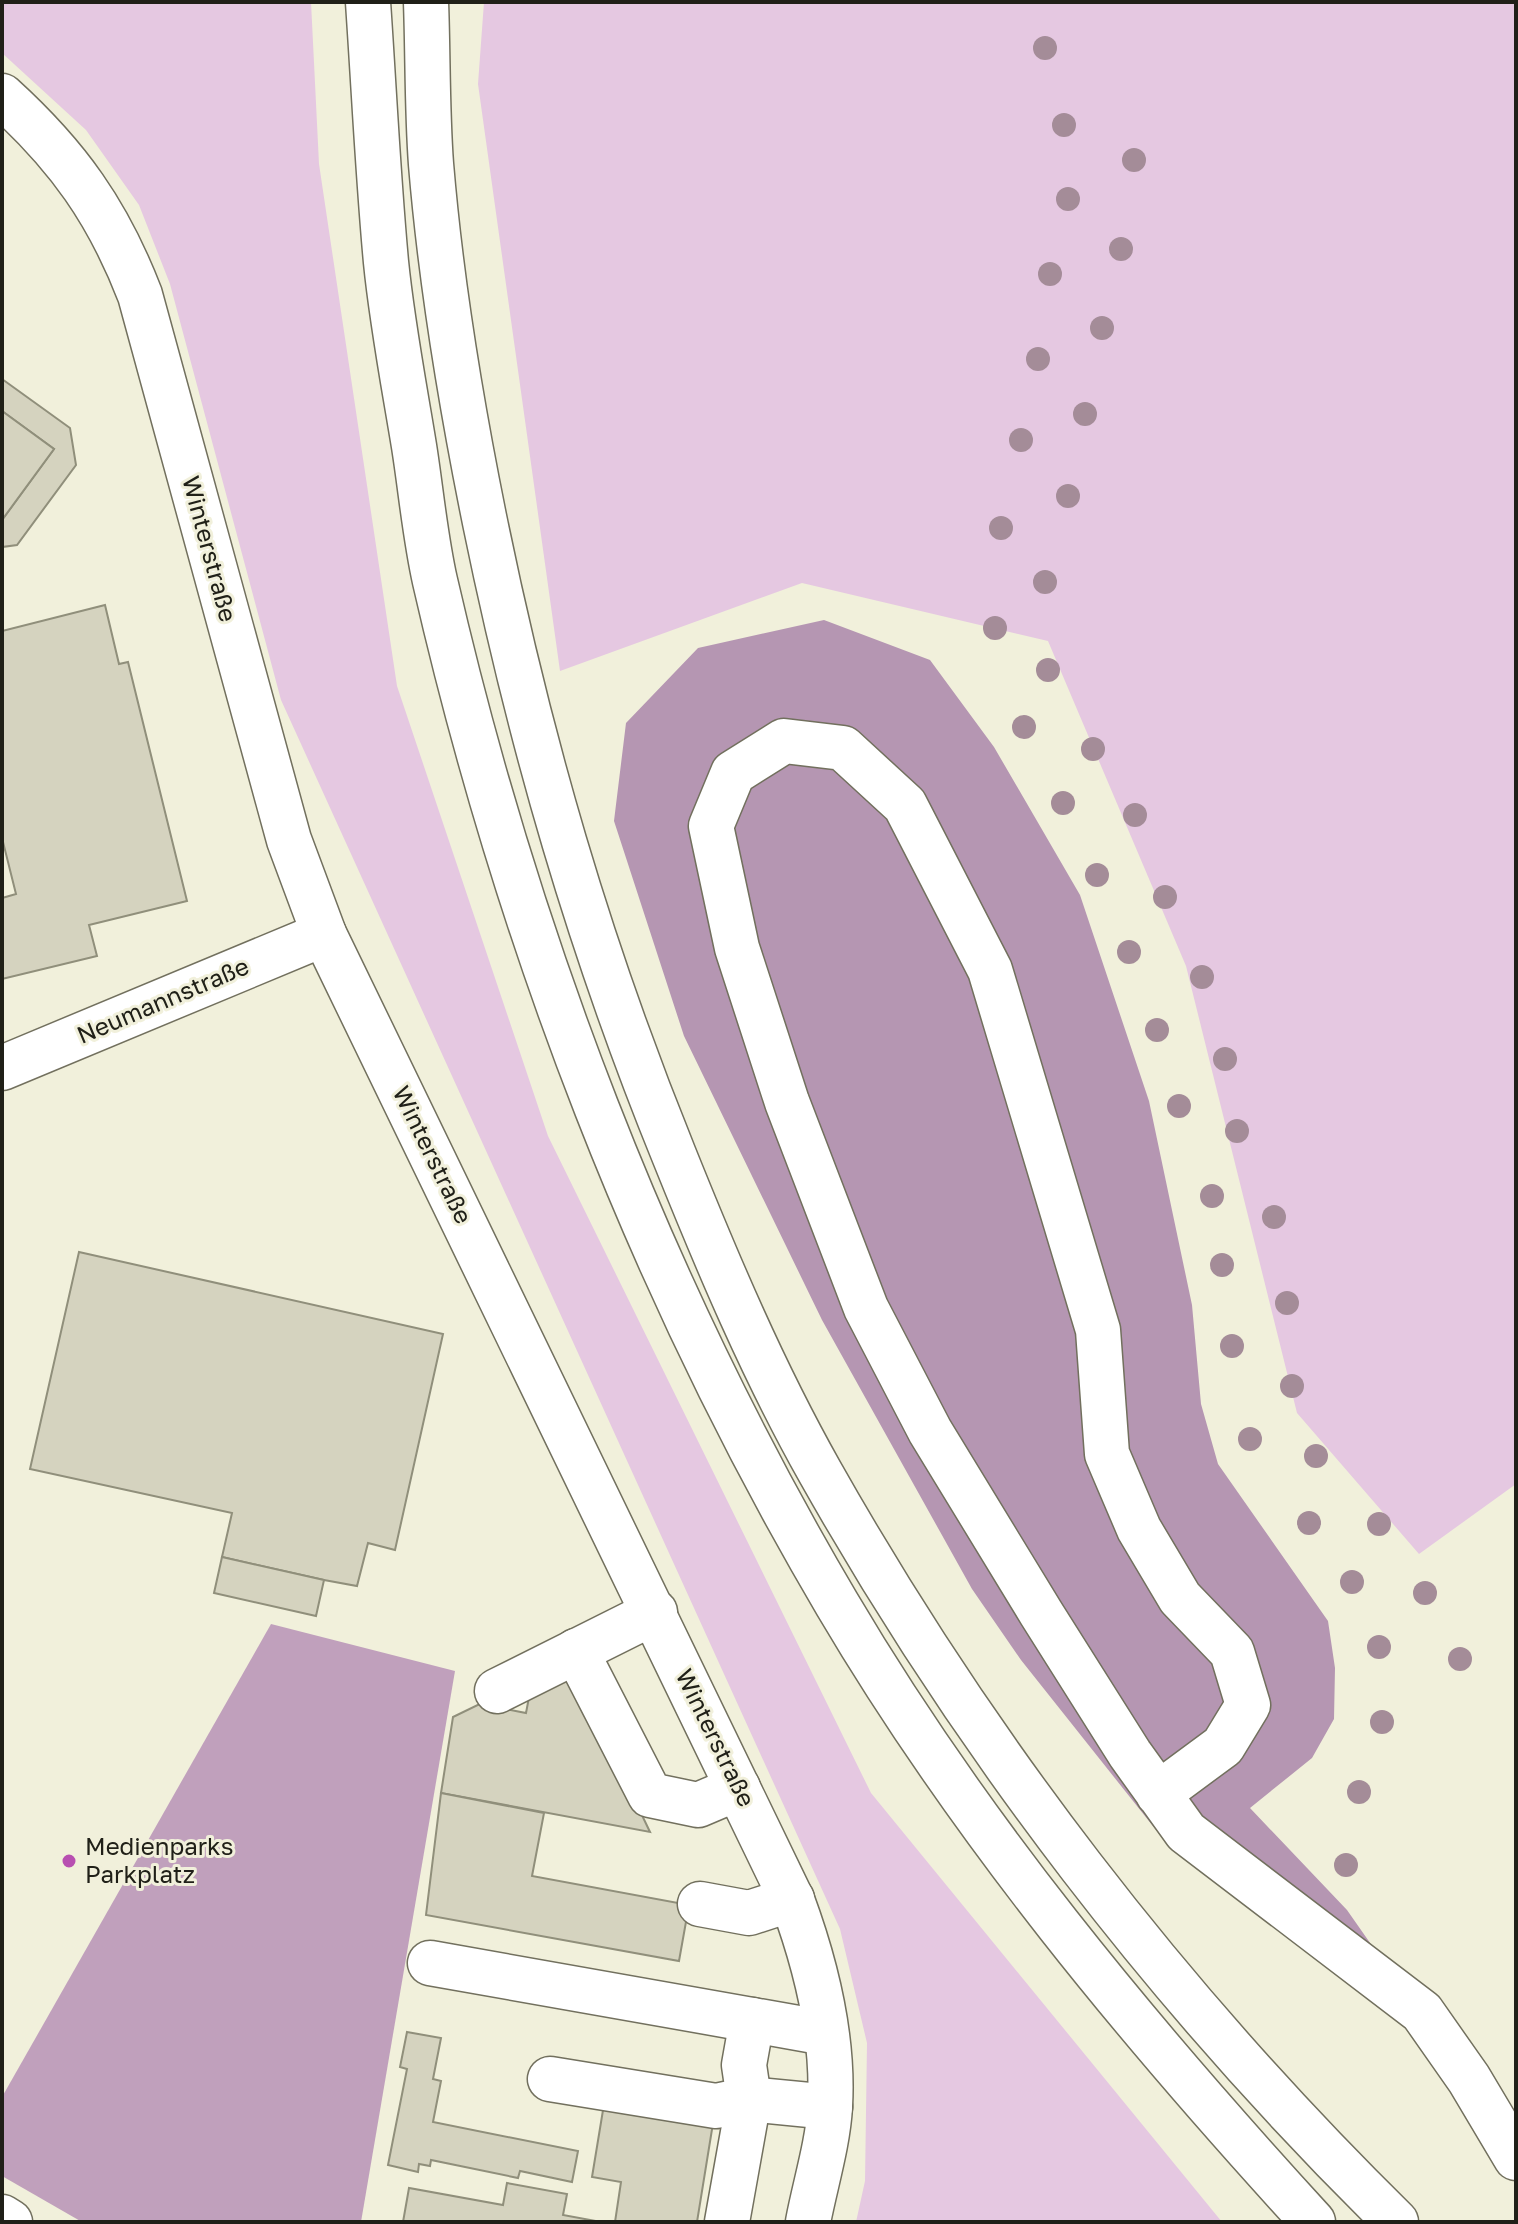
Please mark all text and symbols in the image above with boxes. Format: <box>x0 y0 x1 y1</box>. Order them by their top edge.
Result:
street label: Winterstraße <box>177 473 244 625</box>
street label: Neumannstraße <box>72 950 253 1049</box>
street label: Winterstraße <box>387 1081 479 1228</box>
street label: Winterstraße <box>670 1664 762 1811</box>
place label: Medienparks Parkplatz <box>85 1831 233 1888</box>
marker: Medienparks Parkplatz <box>60 1852 78 1870</box>

